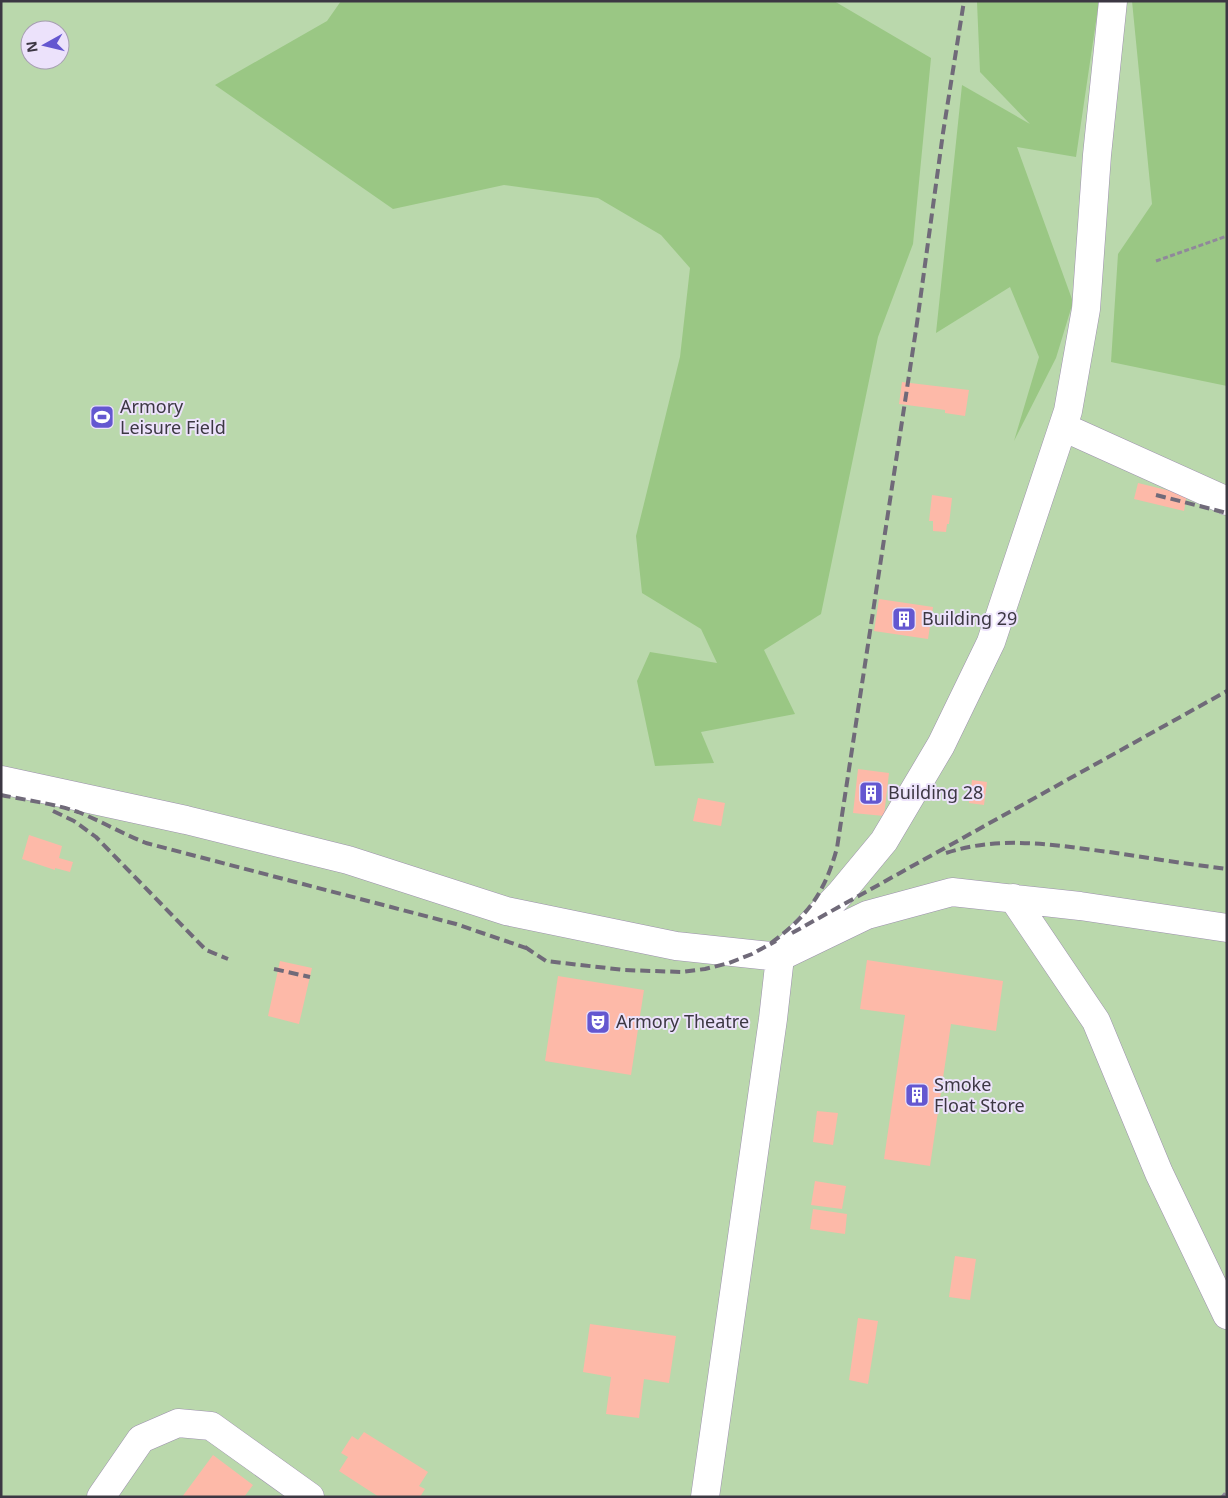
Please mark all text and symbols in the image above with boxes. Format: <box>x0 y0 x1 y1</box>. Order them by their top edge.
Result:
north arrow <box>20 20 70 70</box>
text: N <box>21 40 42 54</box>
place label: Armory Leisure Field <box>120 394 226 439</box>
sports icon: Armory Leisure Field <box>89 404 115 430</box>
building icon: Building 29 <box>891 606 917 632</box>
place label: Building 29 <box>922 606 1017 630</box>
building icon: Building 28 <box>858 780 884 806</box>
place label: Building 28 <box>888 780 983 804</box>
theatre icon: Armory Theatre <box>585 1009 611 1035</box>
place label: Armory Theatre <box>616 1009 749 1033</box>
place label: Smoke Float Store <box>934 1072 1025 1117</box>
building icon: Smoke Float Store <box>904 1082 930 1108</box>

